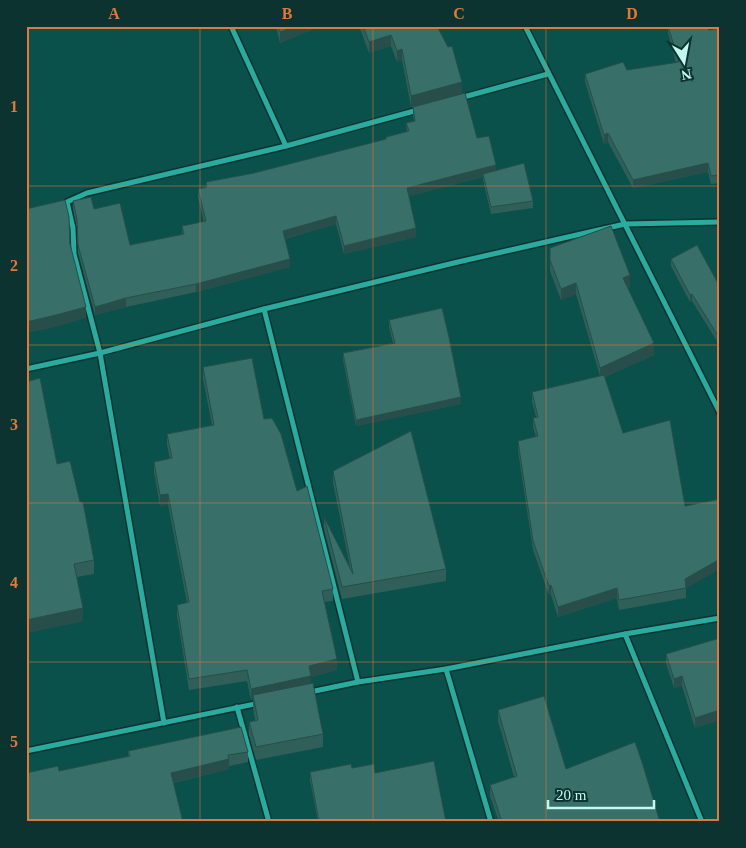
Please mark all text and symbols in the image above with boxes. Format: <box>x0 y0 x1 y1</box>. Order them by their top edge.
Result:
text: A <box>108 5 120 22</box>
text: B <box>282 5 293 22</box>
text: C <box>453 5 465 22</box>
text: D <box>626 5 638 22</box>
north arrow <box>658 38 708 88</box>
text: N <box>680 66 693 83</box>
text: 1 <box>10 98 18 115</box>
text: 2 <box>10 257 18 274</box>
text: 3 <box>10 416 18 433</box>
text: 4 <box>10 574 18 591</box>
text: 5 <box>10 733 18 750</box>
scale bar <box>548 778 655 810</box>
text: 20 m <box>556 787 587 803</box>

